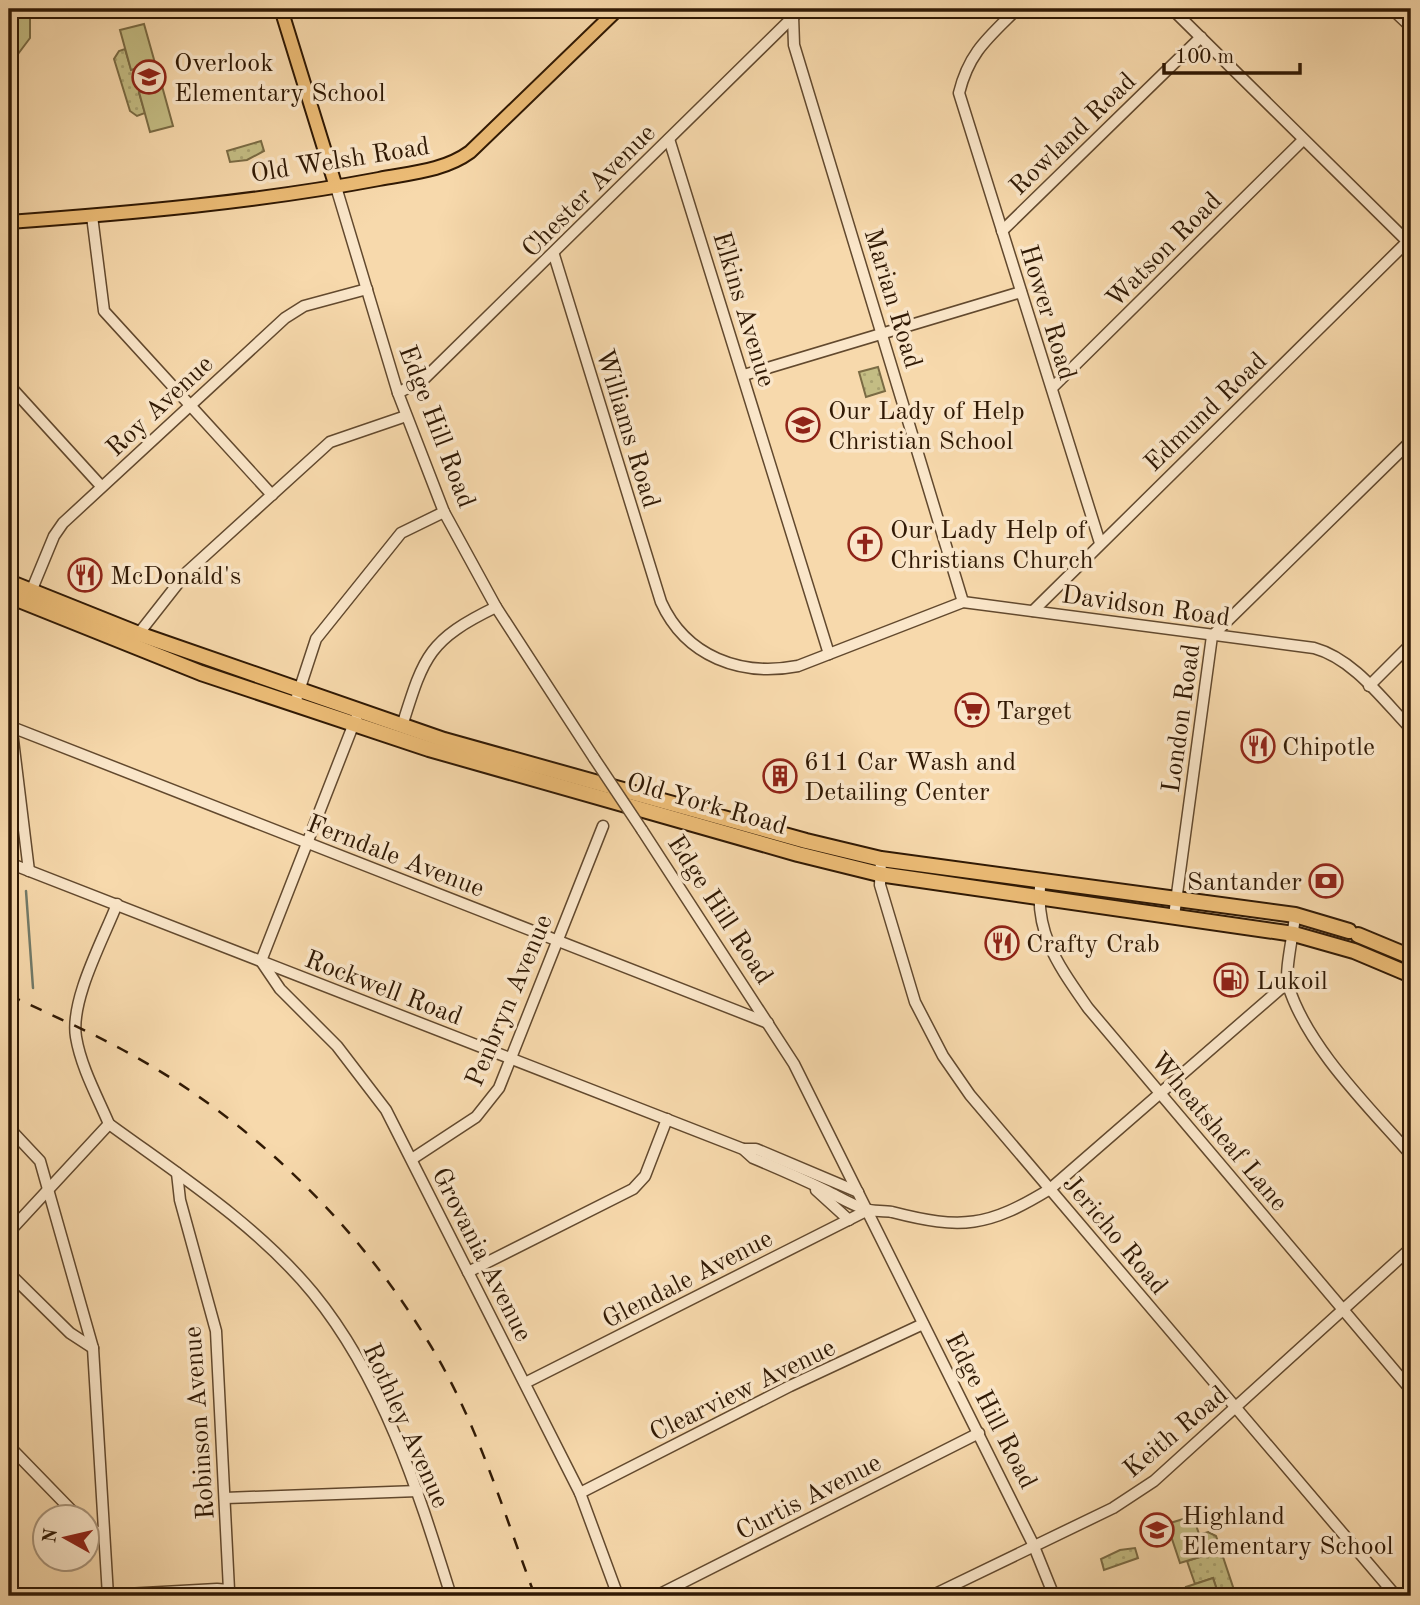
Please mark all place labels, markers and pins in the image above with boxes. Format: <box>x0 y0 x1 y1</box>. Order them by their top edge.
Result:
place label: Overlook Elementary School <box>174 51 386 107</box>
school or university icon: Overlook Elementary School <box>130 58 168 96</box>
place label: Our Lady of Help Christian School <box>828 399 1025 455</box>
school or university icon: Our Lady of Help Christian School <box>784 406 822 444</box>
place label: Our Lady Help of Christians Church <box>890 518 1094 574</box>
church icon: Our Lady Help of Christians Church <box>846 525 884 563</box>
restaurant icon: McDonald's <box>66 556 104 594</box>
place label: McDonald's <box>110 564 241 590</box>
supermarket icon: Target <box>953 691 991 729</box>
place label: Target <box>996 699 1072 725</box>
restaurant icon: Chipotle <box>1239 727 1277 765</box>
place label: Chipotle <box>1282 735 1375 761</box>
place label: 611 Car Wash and Detailing Center <box>804 750 1016 806</box>
building icon: 611 Car Wash and Detailing Center <box>761 757 799 795</box>
bank icon: Santander <box>1307 862 1345 900</box>
place label: Santander <box>1187 870 1302 896</box>
restaurant icon: Crafty Crab <box>983 924 1021 962</box>
place label: Crafty Crab <box>1026 932 1160 958</box>
fuel station icon: Lukoil <box>1212 961 1250 999</box>
place label: Lukoil <box>1256 969 1328 995</box>
place label: Highland Elementary School <box>1182 1504 1394 1560</box>
school or university icon: Highland Elementary School <box>1138 1511 1176 1549</box>

